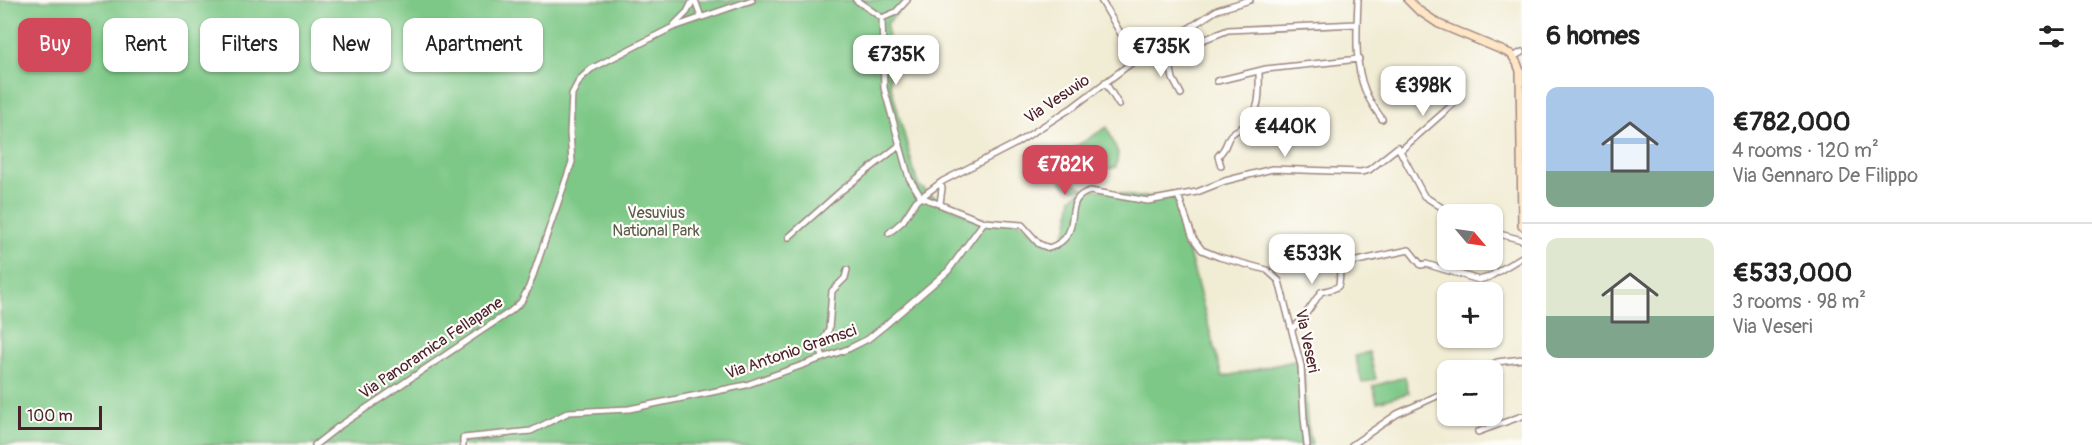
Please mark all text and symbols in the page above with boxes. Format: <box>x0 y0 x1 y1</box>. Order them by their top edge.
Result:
chip: Buy <box>18 18 91 72</box>
chip: Rent <box>103 18 188 72</box>
chip: Filters <box>200 18 299 72</box>
chip: New <box>311 18 391 72</box>
chip: Apartment <box>403 18 543 72</box>
text: 6 homes <box>1546 20 1640 52</box>
icon: filters <box>2035 20 2068 53</box>
pin: €735K <box>1119 27 1203 78</box>
text: €735K <box>1132 34 1190 59</box>
pin: €735K <box>854 35 938 86</box>
text: €735K <box>867 42 925 67</box>
pin: €398K <box>1381 66 1465 117</box>
street label: Via Vesuvio <box>1021 70 1094 128</box>
text: €398K <box>1395 73 1451 98</box>
text: €782,000 <box>1732 106 1850 138</box>
pin: €440K <box>1243 107 1327 158</box>
icon: home <box>1594 111 1666 183</box>
text: €440K <box>1254 114 1316 139</box>
text: 4 rooms · 120 m² <box>1732 138 1879 163</box>
pin: €782K <box>1023 145 1107 196</box>
text: €782K <box>1036 152 1094 177</box>
text: Via Gennaro De Filippo <box>1732 163 1918 188</box>
park label: Vesuvius National Park <box>612 203 700 241</box>
north arrow <box>1437 204 1503 270</box>
map controls <box>1437 204 1503 426</box>
pin: €533K <box>1270 234 1354 285</box>
text: €533K <box>1283 241 1341 266</box>
text: €533,000 <box>1732 257 1852 289</box>
icon: home <box>1594 262 1666 334</box>
button: + <box>1437 282 1503 348</box>
text: 3 rooms · 98 m² <box>1732 289 1866 314</box>
street label: Via Panoramica Fellapane <box>355 292 507 404</box>
street label: Via Veseri <box>1291 307 1324 375</box>
text: Via Veseri <box>1732 314 1813 339</box>
street label: Via Antonio Gramsci <box>723 320 859 384</box>
button: − <box>1437 360 1503 426</box>
scale bar <box>18 403 102 430</box>
text: 100 m <box>27 406 73 426</box>

